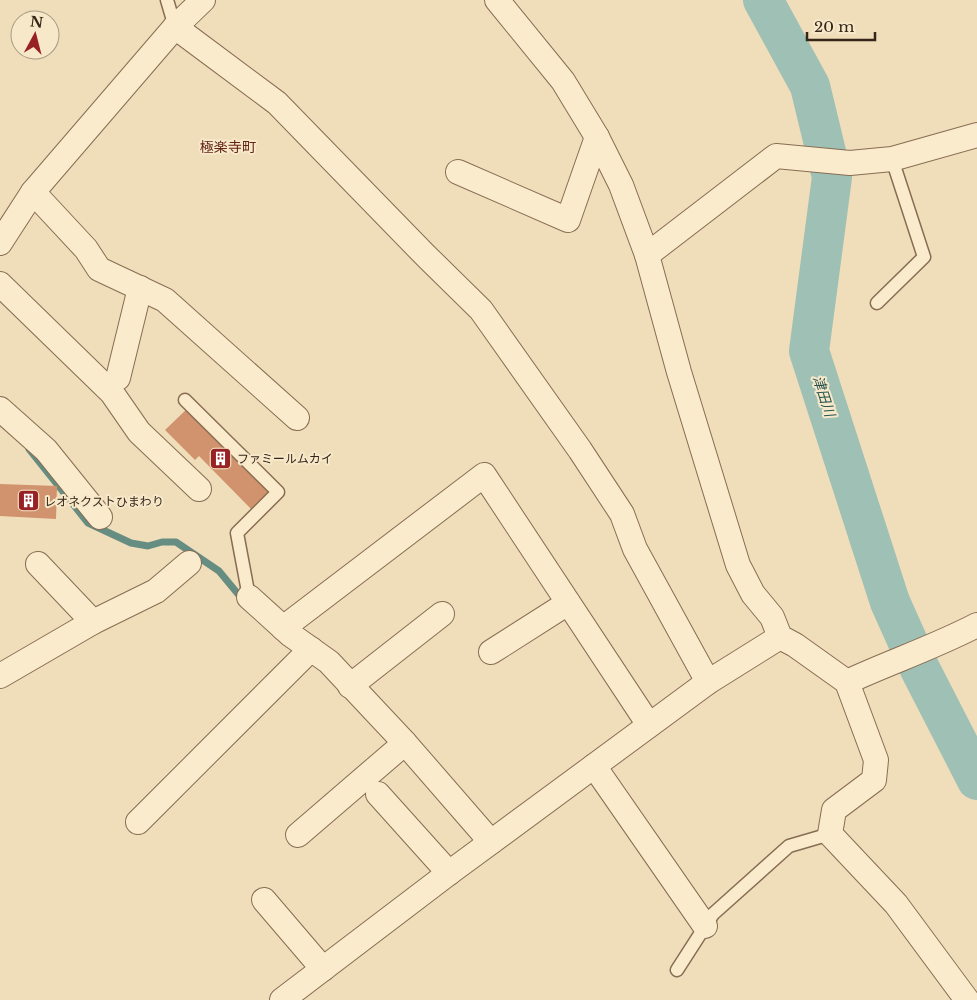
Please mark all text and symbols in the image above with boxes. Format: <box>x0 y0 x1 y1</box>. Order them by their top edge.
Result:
north arrow <box>10 10 60 60</box>
scale bar <box>807 10 874 42</box>
text: N <box>29 12 44 32</box>
text: 20 m <box>814 17 854 36</box>
district label: 極楽寺町 <box>200 138 256 156</box>
water label: 津田川 <box>809 373 840 421</box>
building icon: ファミールムカイ <box>209 446 233 470</box>
place label: ファミールムカイ <box>237 451 333 466</box>
building icon: レオネクストひまわり <box>16 489 40 513</box>
place label: レオネクストひまわり <box>44 494 164 509</box>

